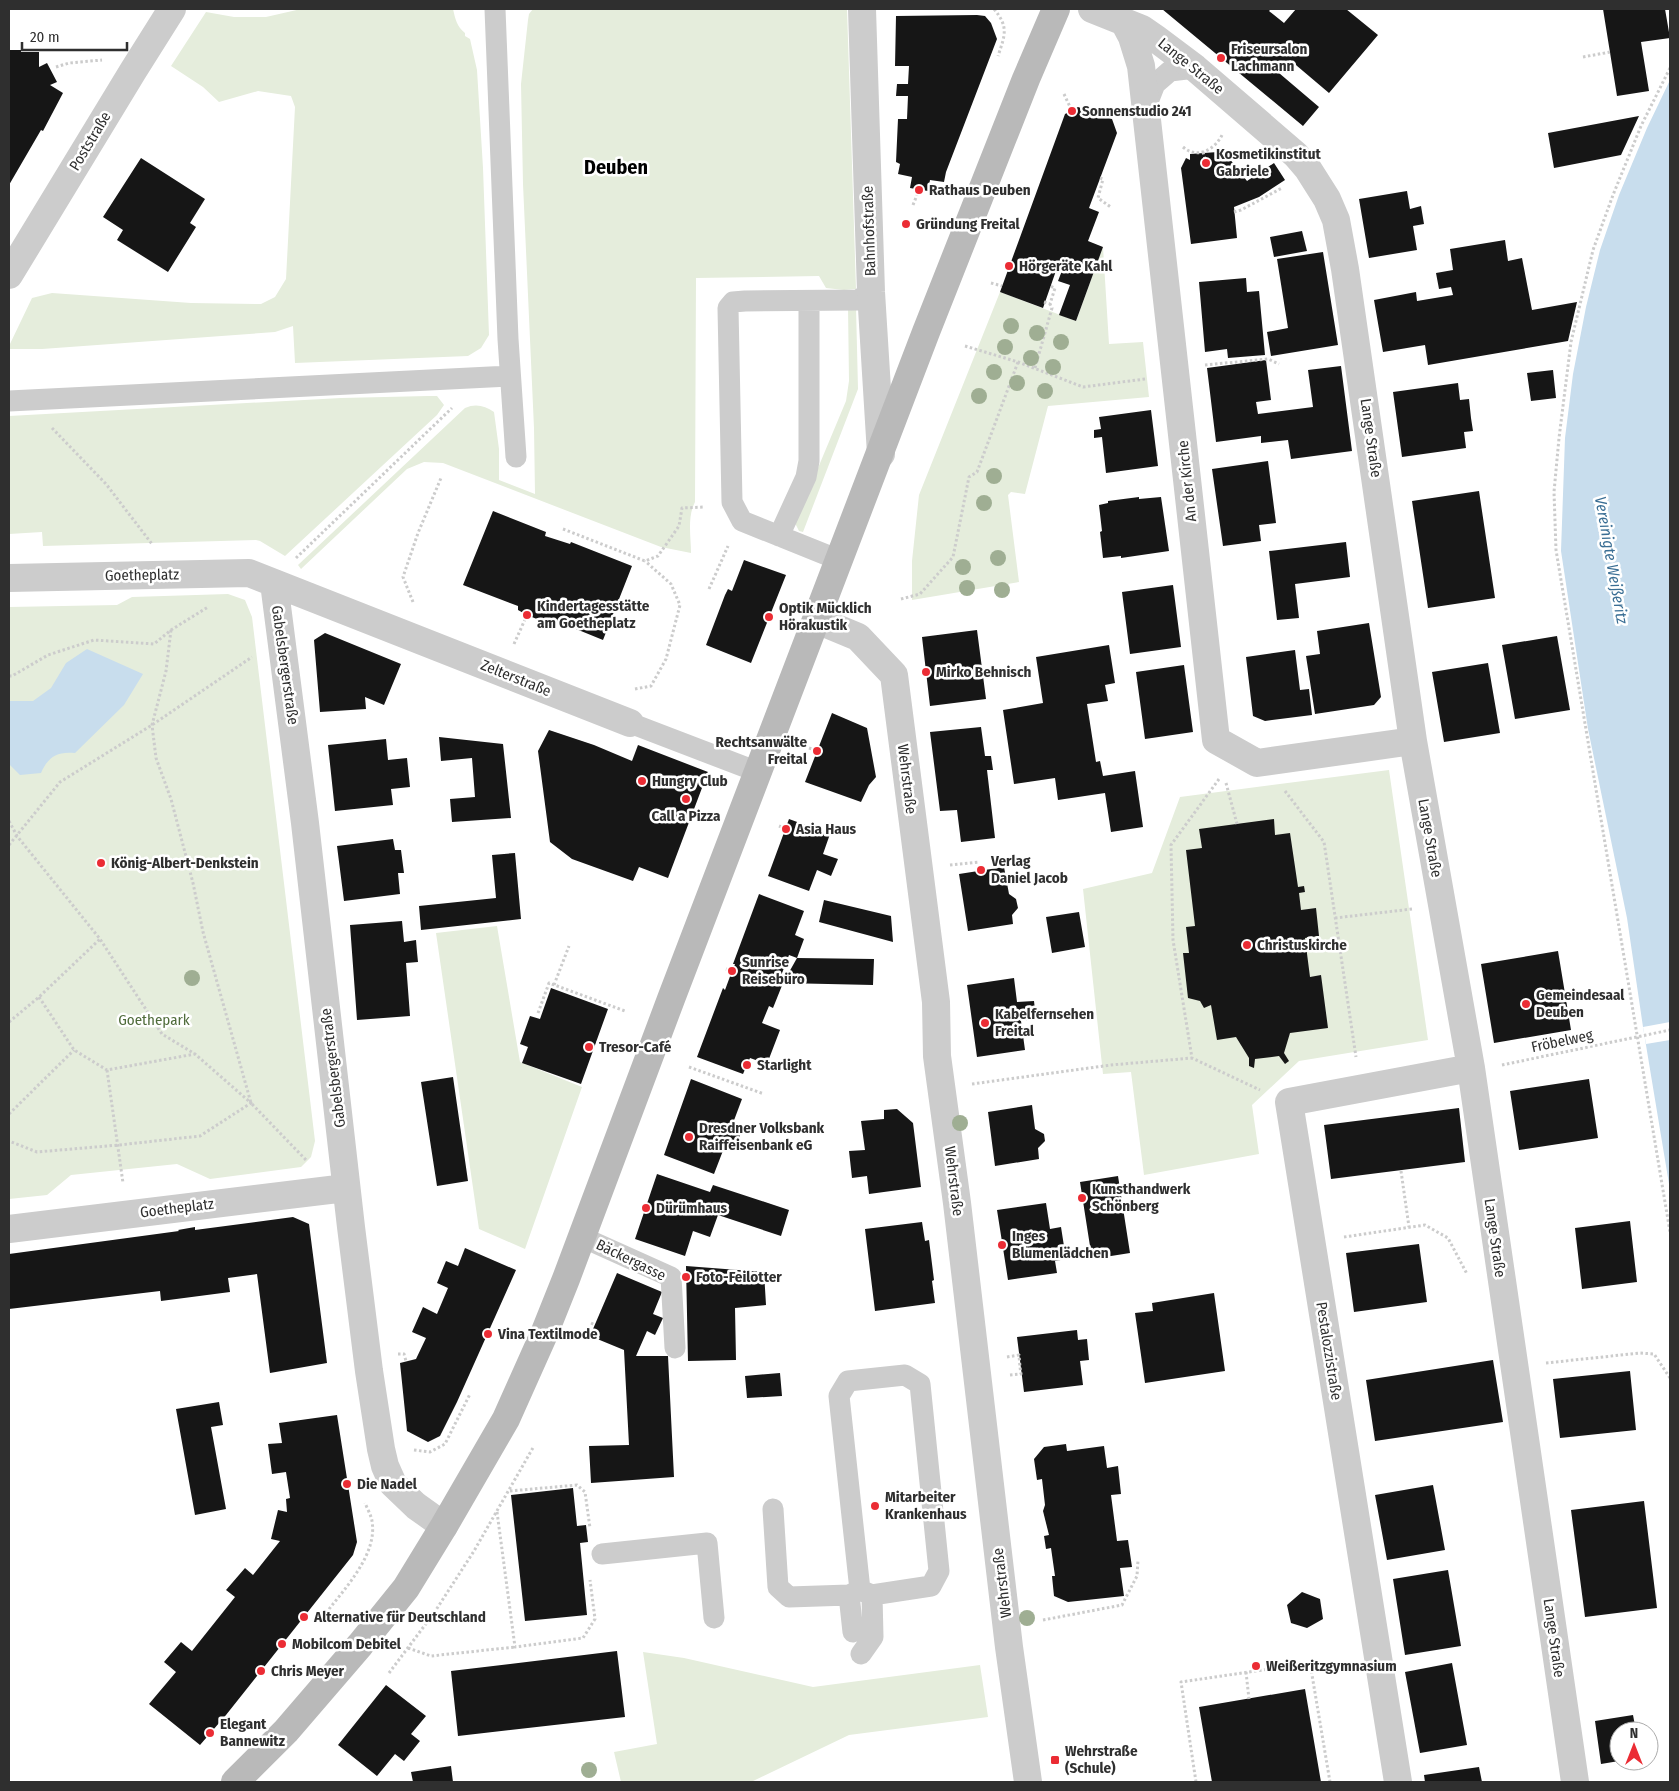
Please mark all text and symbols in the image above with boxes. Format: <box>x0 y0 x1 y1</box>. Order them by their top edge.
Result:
scale bar <box>22 20 128 52</box>
text: 20 m <box>30 28 60 46</box>
street label: Lange Straße <box>1154 34 1228 98</box>
place label: Friseursalon Lachmann <box>1231 40 1308 75</box>
marker: Friseursalon Lachmann <box>1215 52 1227 64</box>
place label: Sonnenstudio 241 <box>1082 102 1192 120</box>
marker: Sonnenstudio 241 <box>1066 105 1078 117</box>
street label: Poststraße <box>65 108 115 174</box>
place label: Kosmetikinstitut Gabriele <box>1216 145 1321 180</box>
district label: Deuben <box>584 155 648 179</box>
marker: Kosmetikinstitut Gabriele <box>1200 157 1212 169</box>
place label: Rathaus Deuben <box>929 181 1031 199</box>
marker: Rathaus Deuben <box>913 184 925 196</box>
street label: Bahnhofstraße <box>858 185 880 277</box>
place label: Gründung Freital <box>916 215 1020 233</box>
marker: Gründung Freital <box>900 218 912 230</box>
place label: Hörgeräte Kahl <box>1019 257 1113 275</box>
marker: Hörgeräte Kahl <box>1003 260 1015 272</box>
street label: Lange Straße <box>1357 397 1385 479</box>
street label: An der Kirche <box>1174 439 1200 523</box>
water label: Vereinigte Weißeritz <box>1591 495 1632 626</box>
street label: Goetheplatz <box>105 565 179 585</box>
place label: Kindertagesstätte am Goetheplatz <box>537 597 650 632</box>
place label: Optik Mücklich Hörakustik <box>779 599 872 634</box>
street label: Gabelsbergerstraße <box>268 604 302 726</box>
marker: Kindertagesstätte am Goetheplatz <box>521 609 533 621</box>
marker: Optik Mücklich Hörakustik <box>763 611 775 623</box>
street label: Zelterstraße <box>478 656 554 700</box>
place label: Mirko Behnisch <box>936 663 1031 681</box>
marker: Mirko Behnisch <box>920 666 932 678</box>
place label: Rechtsanwälte Freital <box>716 733 808 768</box>
street label: Wehrstraße <box>894 743 920 815</box>
marker: Rechtsanwälte Freital <box>811 745 823 757</box>
place label: Hungry Club <box>652 772 728 790</box>
marker: Hungry Club <box>636 775 648 787</box>
marker: Call a Pizza <box>680 793 692 805</box>
street label: Lange Straße <box>1414 797 1446 879</box>
place label: Call a Pizza <box>652 807 721 825</box>
place label: Asia Haus <box>795 820 856 838</box>
marker: Asia Haus <box>780 823 792 835</box>
place label: Verlag Daniel Jacob <box>990 852 1068 887</box>
place label: König-Albert-Denkstein <box>111 854 259 872</box>
marker: König-Albert-Denkstein <box>95 857 107 869</box>
marker: Verlag Daniel Jacob <box>975 864 987 876</box>
place label: Christuskirche <box>1257 936 1347 954</box>
marker: Christuskirche <box>1241 939 1253 951</box>
place label: Sunrise Reisebüro <box>742 953 805 988</box>
marker: Sunrise Reisebüro <box>726 965 738 977</box>
place label: Gemeindesaal Deuben <box>1536 986 1625 1021</box>
marker: Gemeindesaal Deuben <box>1520 998 1532 1010</box>
place label: Kabelfernsehen Freital <box>995 1005 1094 1040</box>
street label: Gabelsbergerstraße <box>317 1007 349 1129</box>
park label: Goethepark <box>118 1011 190 1029</box>
marker: Kabelfernsehen Freital <box>979 1017 991 1029</box>
street label: Fröbelweg <box>1530 1026 1594 1056</box>
place label: Tresor-Café <box>599 1038 672 1056</box>
marker: Tresor-Café <box>583 1041 595 1053</box>
place label: Starlight <box>757 1056 812 1074</box>
marker: Starlight <box>741 1059 753 1071</box>
place label: Dresdner Volksbank Raiffeisenbank eG <box>699 1119 824 1154</box>
marker: Dresdner Volksbank Raiffeisenbank eG <box>683 1131 695 1143</box>
street label: Wehrstraße <box>941 1145 967 1217</box>
place label: Kunsthandwerk Schönberg <box>1092 1180 1191 1215</box>
marker: Kunsthandwerk Schönberg <box>1076 1192 1088 1204</box>
street label: Goetheplatz <box>139 1195 215 1221</box>
street label: Lange Straße <box>1481 1197 1509 1279</box>
place label: Dürümhaus <box>656 1199 728 1217</box>
marker: Dürümhaus <box>640 1202 652 1214</box>
place label: Inges Blumenlädchen <box>1012 1227 1109 1262</box>
street label: Bäckergasse <box>593 1235 669 1285</box>
marker: Inges Blumenlädchen <box>996 1239 1008 1251</box>
place label: Foto-Feilotter <box>696 1268 782 1286</box>
marker: Foto-Feilotter <box>680 1271 692 1283</box>
street label: Pestalozzistraße <box>1312 1301 1346 1401</box>
place label: Vina Textilmode <box>497 1325 598 1343</box>
marker: Vina Textilmode <box>482 1328 494 1340</box>
place label: Die Nadel <box>357 1475 418 1493</box>
marker: Die Nadel <box>341 1478 353 1490</box>
place label: Mitarbeiter Krankenhaus <box>885 1488 967 1523</box>
marker: Mitarbeiter Krankenhaus <box>869 1500 881 1512</box>
street label: Wehrstraße <box>989 1547 1015 1619</box>
street label: Lange Straße <box>1540 1597 1568 1679</box>
place label: Alternative für Deutschland <box>313 1608 486 1626</box>
marker: Alternative für Deutschland <box>298 1611 310 1623</box>
place label: Mobilcom Debitel <box>292 1635 402 1653</box>
marker: Mobilcom Debitel <box>276 1638 288 1650</box>
place label: Weißeritzgymnasium <box>1266 1657 1397 1675</box>
marker: Weißeritzgymnasium <box>1250 1660 1262 1672</box>
place label: Chris Meyer <box>271 1662 345 1680</box>
marker: Chris Meyer <box>255 1665 267 1677</box>
place label: Elegant Bannewitz <box>220 1715 286 1750</box>
north arrow <box>1609 1721 1659 1771</box>
text: N <box>1630 1725 1638 1742</box>
marker: Elegant Bannewitz <box>204 1727 216 1739</box>
place label: Wehrstraße (Schule) <box>1065 1742 1138 1777</box>
marker: Wehrstraße (Schule) <box>1049 1754 1061 1766</box>

